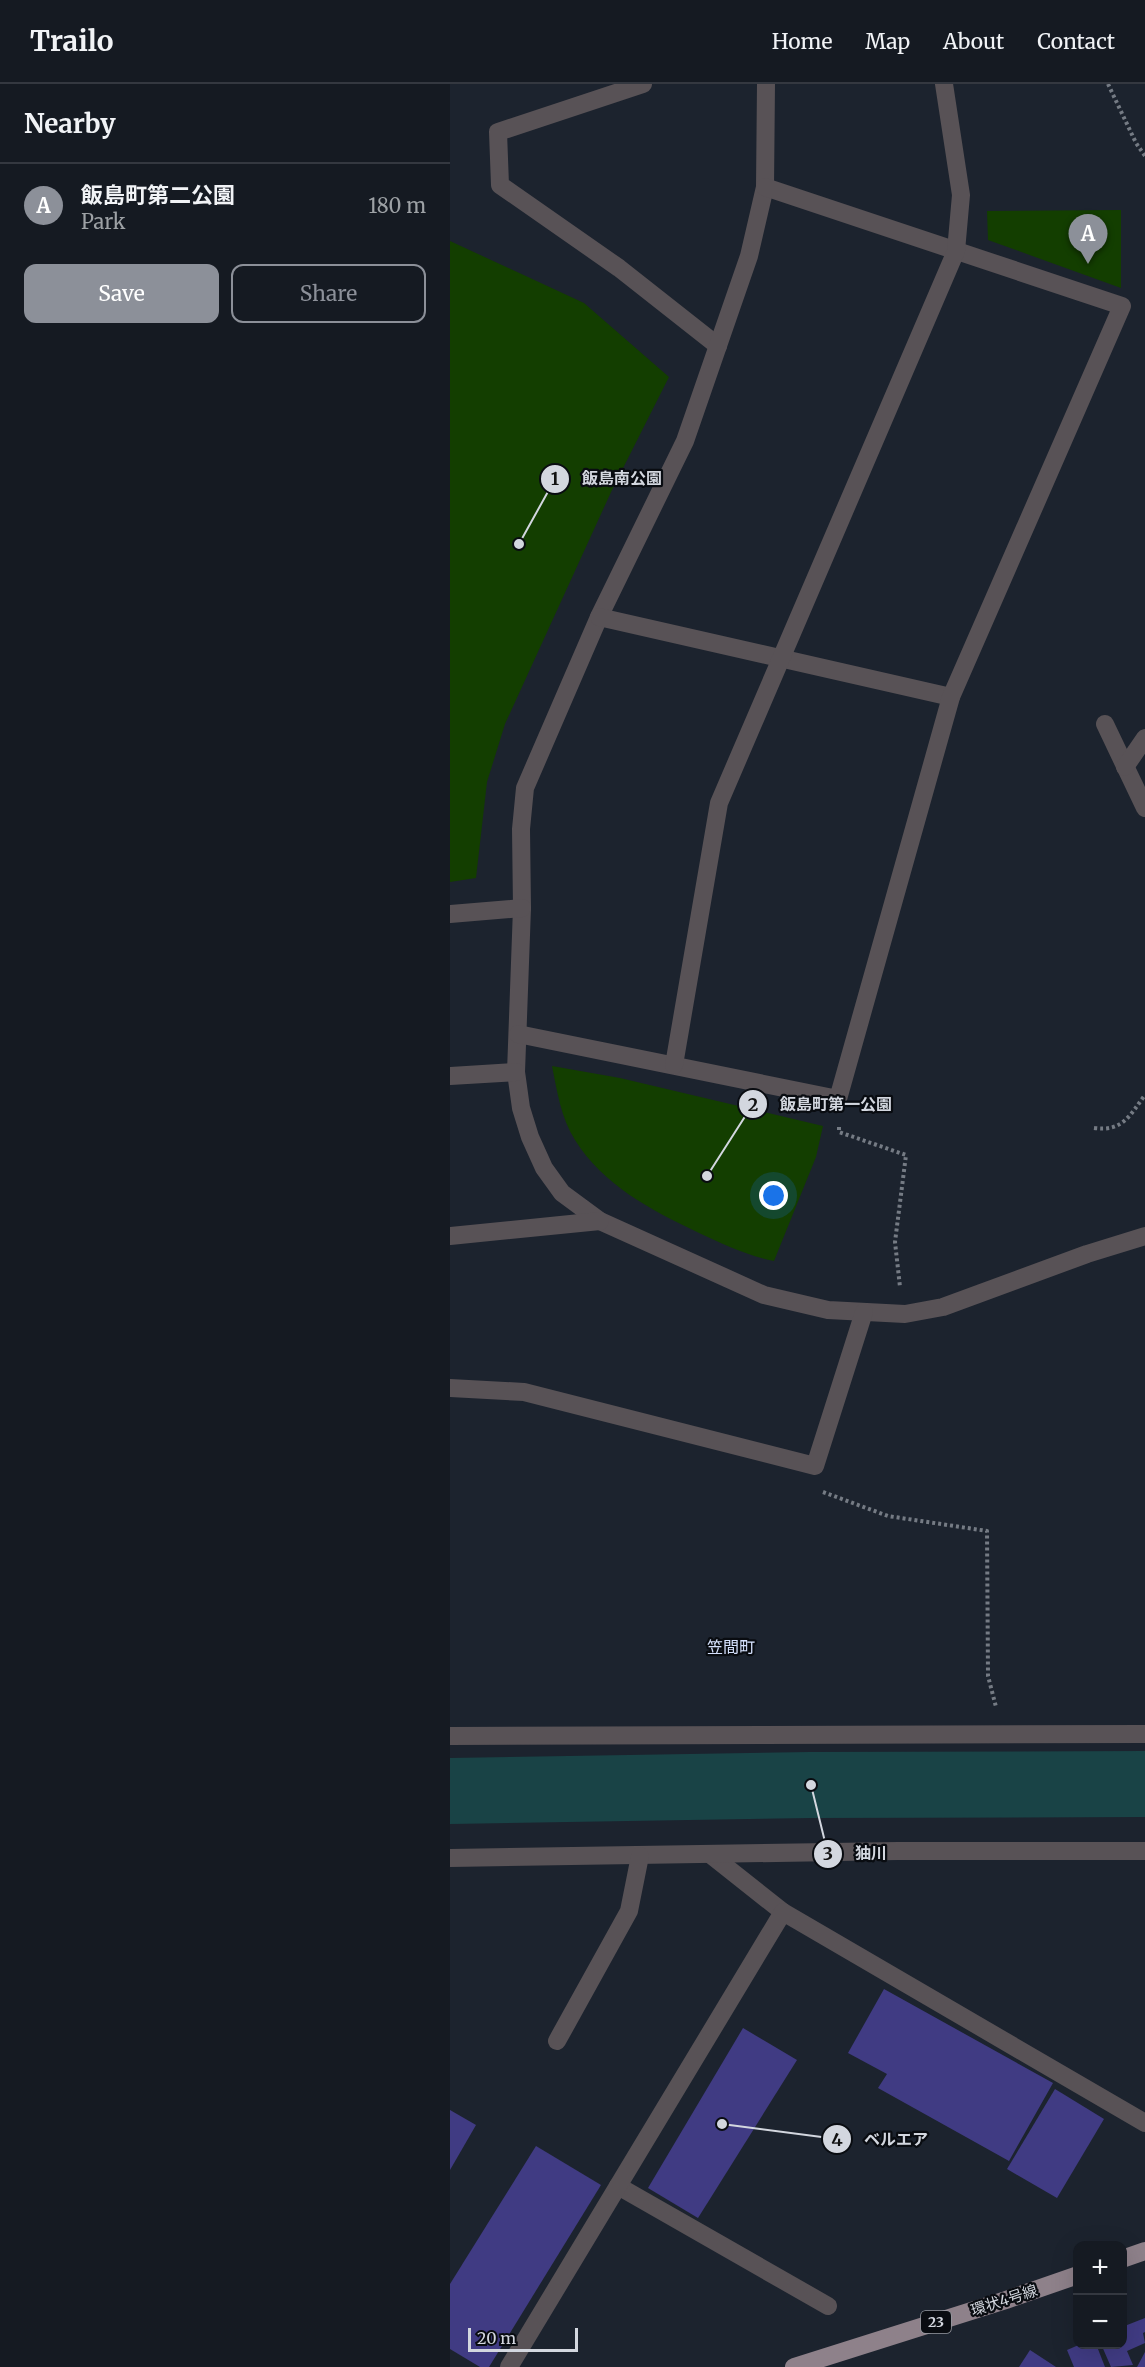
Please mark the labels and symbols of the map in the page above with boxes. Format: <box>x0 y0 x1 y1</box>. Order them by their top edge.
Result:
pin: A <box>1068 214 1108 264</box>
callout: 飯島南公園 <box>540 462 674 496</box>
text: 1 <box>551 467 559 490</box>
text: 飯島南公園 <box>581 468 662 488</box>
callout: 飯島町第一公園 <box>738 1087 904 1121</box>
text: 2 <box>748 1093 758 1116</box>
text: 飯島町第一公園 <box>779 1094 892 1114</box>
your location <box>759 1181 788 1210</box>
district label: 笠間町 <box>707 1637 755 1657</box>
callout: 㹨川 <box>813 1837 899 1871</box>
text: 3 <box>823 1842 833 1865</box>
text: 㹨川 <box>855 1843 887 1863</box>
callout: ベルエア <box>822 2122 940 2156</box>
text: 4 <box>831 2128 843 2151</box>
text: ベルエア <box>864 2129 928 2149</box>
street label: 環状4号線 <box>968 2280 1040 2320</box>
road number: 23 <box>921 2311 951 2333</box>
scale bar <box>468 2325 578 2352</box>

